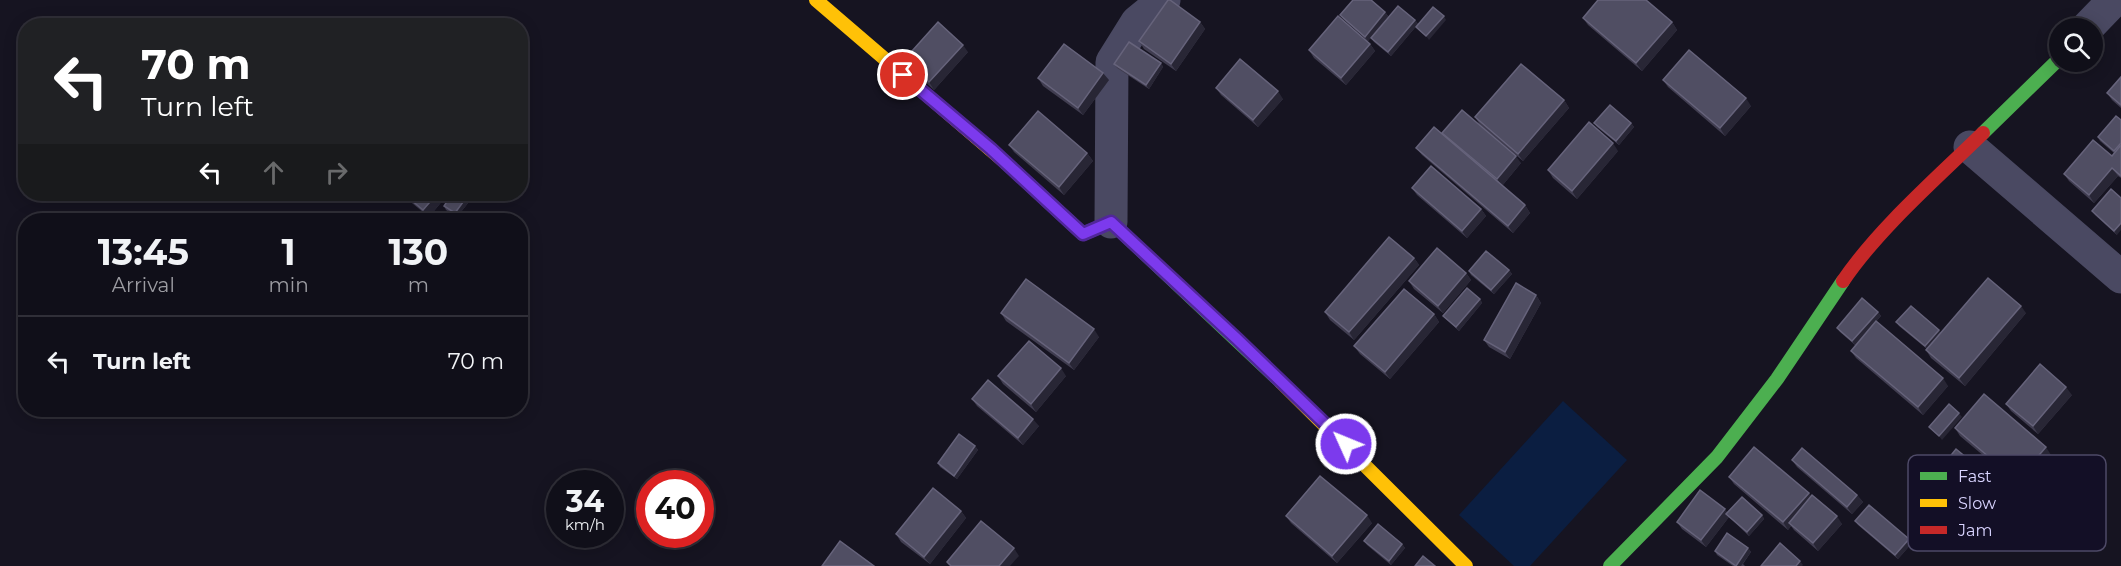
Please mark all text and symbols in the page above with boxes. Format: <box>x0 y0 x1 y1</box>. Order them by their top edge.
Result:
map controls <box>2049 18 2103 72</box>
button: search <box>2049 18 2103 72</box>
text: 70 m <box>141 38 251 90</box>
icon: left <box>42 42 120 120</box>
pin <box>877 49 928 100</box>
icon: arrive <box>886 58 919 91</box>
text: Turn left <box>141 90 254 123</box>
icon: left <box>194 156 227 189</box>
icon: ahead <box>257 156 290 189</box>
icon: right <box>320 156 353 189</box>
text: 13:45 <box>98 230 189 274</box>
text: 1 <box>282 230 296 274</box>
text: 130 <box>388 230 448 274</box>
text: Arrival <box>112 273 175 297</box>
text: min <box>269 273 309 297</box>
text: m <box>408 273 429 297</box>
icon: left <box>42 345 75 378</box>
text: Turn left <box>93 348 191 375</box>
text: 70 m <box>448 348 504 375</box>
position arrow <box>1314 412 1378 476</box>
legend <box>1908 455 2106 551</box>
text: Fast <box>1958 467 1992 486</box>
speed limit sign: 40 <box>636 470 714 548</box>
text: 34 <box>566 483 604 520</box>
text: Slow <box>1958 494 1996 513</box>
text: km/h <box>565 515 605 534</box>
text: Jam <box>1957 521 1992 540</box>

